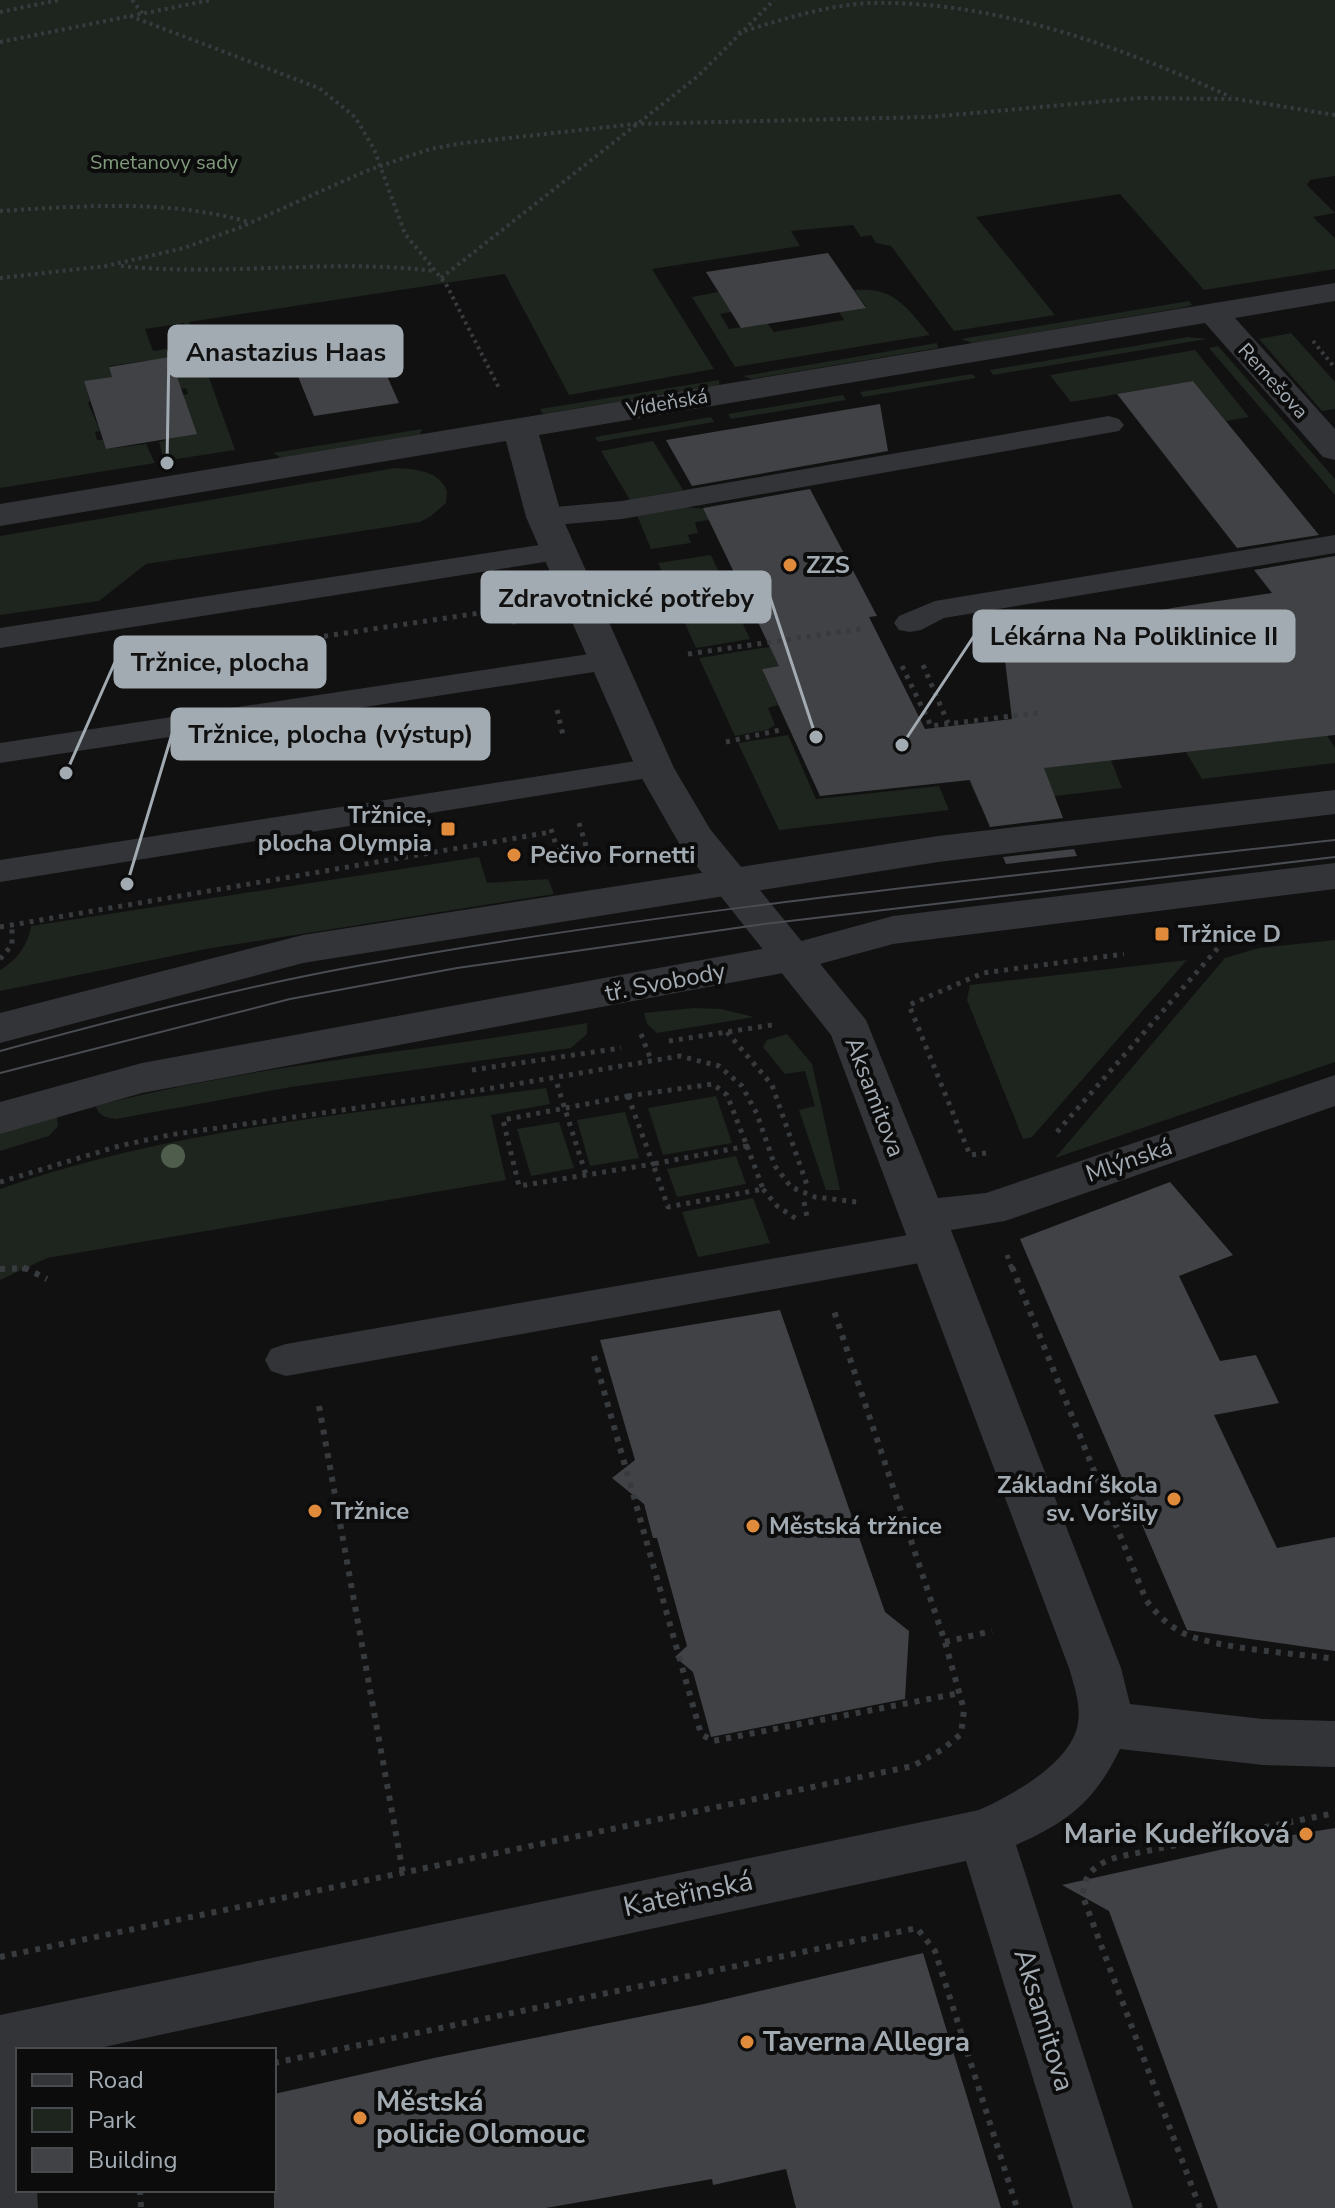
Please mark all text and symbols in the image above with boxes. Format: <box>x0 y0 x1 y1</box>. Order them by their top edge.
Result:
park label: Smetanovy sady <box>90 149 239 176</box>
callout: Anastazius Haas <box>169 326 402 376</box>
text: Anastazius Haas <box>186 335 386 370</box>
street label: Remešova <box>1232 337 1314 425</box>
street label: Vídeňská <box>623 383 710 424</box>
place label: ZZS <box>806 549 850 581</box>
marker: ZZS <box>781 556 799 574</box>
callout: Zdravotnické potřeby <box>482 572 770 622</box>
text: Zdravotnické potřeby <box>498 581 754 616</box>
callout: Lékárna Na Poliklinice II <box>974 611 1294 661</box>
text: Lékárna Na Poliklinice II <box>990 619 1278 654</box>
callout: Tržnice, plocha <box>115 637 325 687</box>
text: Tržnice, plocha <box>131 645 309 680</box>
callout: Tržnice, plocha (výstup) <box>172 709 489 759</box>
text: Tržnice, plocha (výstup) <box>188 717 474 752</box>
place label: Tržnice, plocha Olympia <box>258 799 432 859</box>
marker: Tržnice, plocha Olympia <box>439 820 457 838</box>
place label: Pečivo Fornetti <box>530 839 695 871</box>
marker: Pečivo Fornetti <box>505 846 523 864</box>
place label: Tržnice D <box>1178 918 1281 950</box>
marker: Tržnice D <box>1153 925 1171 943</box>
street label: tř. Svobody <box>602 955 729 1009</box>
street label: Aksamitova <box>837 1032 913 1162</box>
street label: Mlýnská <box>1081 1130 1177 1190</box>
place label: Základní škola sv. Voršily <box>997 1469 1158 1529</box>
marker: Základní škola sv. Voršily <box>1165 1490 1183 1508</box>
place label: Tržnice <box>331 1495 409 1527</box>
marker: Tržnice <box>306 1502 324 1520</box>
place label: Městská tržnice <box>769 1510 942 1542</box>
marker: Městská tržnice <box>744 1517 762 1535</box>
place label: Marie Kudeříková <box>1064 1815 1290 1853</box>
marker: Marie Kudeříková <box>1297 1825 1315 1843</box>
street label: Kateřinská <box>620 1862 756 1926</box>
street label: Aksamitova <box>1004 1944 1084 2096</box>
place label: Taverna Allegra <box>763 2023 970 2061</box>
marker: Taverna Allegra <box>738 2033 756 2051</box>
legend <box>16 2048 276 2192</box>
text: Road <box>88 2064 144 2096</box>
place label: Městská policie Olomouc <box>376 2083 585 2153</box>
text: Park <box>88 2104 137 2136</box>
marker: Městská policie Olomouc <box>351 2109 369 2127</box>
text: Building <box>88 2144 178 2176</box>

